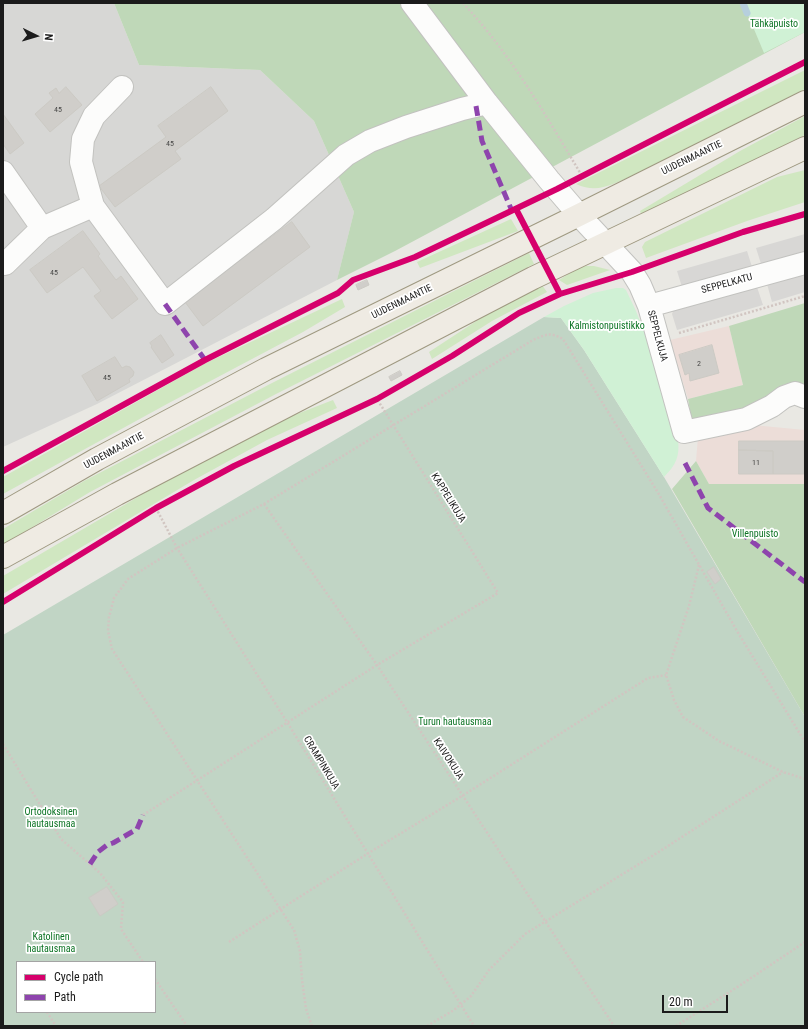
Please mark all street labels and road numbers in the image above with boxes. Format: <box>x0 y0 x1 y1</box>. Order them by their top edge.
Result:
street label: UUDENMAANTIE <box>660 138 724 178</box>
street label: SEPPELKATU <box>700 271 754 297</box>
street label: UUDENMAANTIE <box>370 282 434 322</box>
street label: SEPPELKUJA <box>644 309 670 363</box>
street label: UUDENMAANTIE <box>82 430 146 472</box>
street label: KAPPELIKUJA <box>428 471 468 525</box>
street label: CRAMPINKUJA <box>300 734 342 792</box>
street label: KAIVOKUJA <box>430 736 466 782</box>

